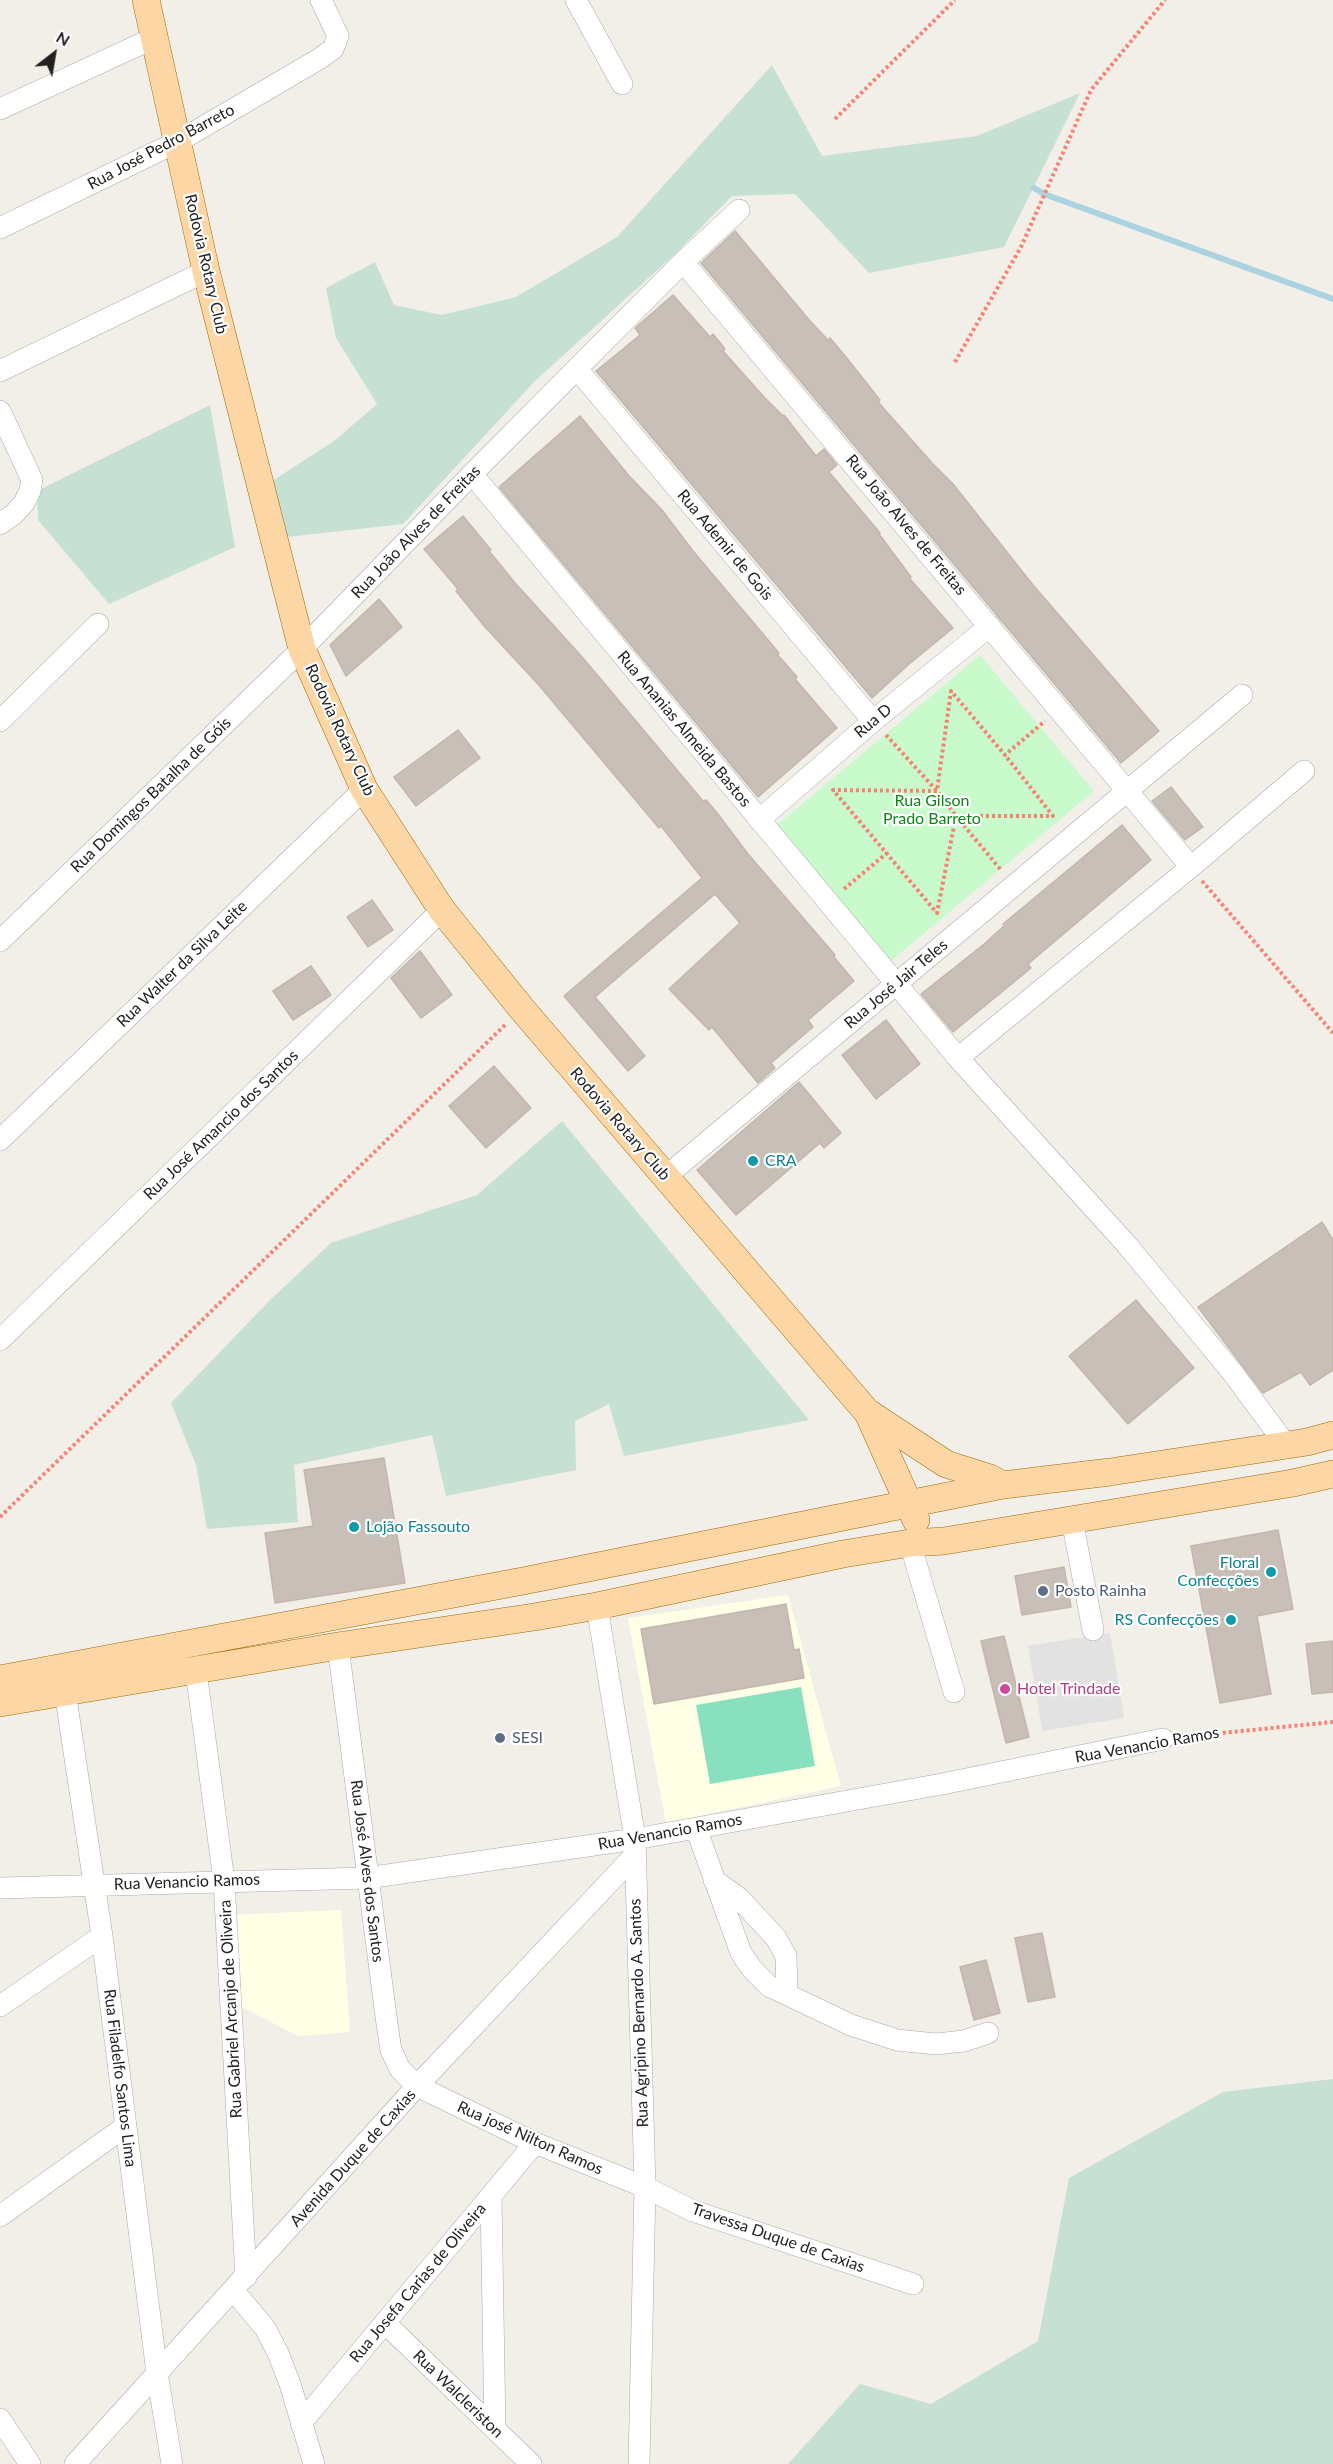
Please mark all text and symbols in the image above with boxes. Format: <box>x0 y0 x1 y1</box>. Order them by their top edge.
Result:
north arrow <box>24 24 84 84</box>
text: N <box>53 27 74 49</box>
street label: Rua José Pedro Barreto <box>84 100 238 194</box>
street label: Rodovia Rotary Club <box>181 192 231 336</box>
street label: Rua João Alves de Freitas <box>842 451 970 599</box>
street label: Rua João Alves de Freitas <box>347 461 485 603</box>
street label: Rua Ademir de Gois <box>673 486 777 604</box>
street label: Rua Ananias Almeida Bastos <box>613 647 755 811</box>
street label: Rodovia Rotary Club <box>301 661 379 799</box>
street label: Rua D <box>850 700 896 742</box>
street label: Rua Domingos Batalha de Góis <box>67 713 235 877</box>
park label: Rua Gilson Prado Barreto <box>883 791 981 829</box>
street label: Rua Walter da Silva Leite <box>113 897 251 1031</box>
street label: Rua José Jair Teles <box>840 935 952 1033</box>
street label: Rua José Amancio dos Santos <box>140 1046 302 1204</box>
street label: Rodovia Rotary Club <box>566 1064 674 1184</box>
place label: CRA <box>765 1151 797 1171</box>
marker: CRA <box>746 1154 760 1168</box>
place label: Lojão Fassouto <box>366 1517 470 1537</box>
marker: Lojão Fassouto <box>347 1520 361 1534</box>
place label: Floral Confecções <box>1177 1553 1259 1591</box>
marker: Floral Confecções <box>1264 1565 1278 1579</box>
place label: Posto Rainha <box>1055 1581 1147 1601</box>
marker: Posto Rainha <box>1036 1584 1050 1598</box>
place label: RS Confecções <box>1115 1610 1219 1630</box>
marker: RS Confecções <box>1224 1613 1238 1627</box>
place label: Hotel Trindade <box>1017 1679 1121 1699</box>
marker: Hotel Trindade <box>998 1682 1012 1696</box>
street label: Rua Venancio Ramos <box>1073 1723 1221 1767</box>
place label: SESI <box>512 1728 543 1748</box>
marker: SESI <box>493 1731 507 1745</box>
street label: Rua José Alves dos Santos <box>346 1779 388 1963</box>
street label: Rua Venancio Ramos <box>596 1810 744 1854</box>
street label: Rua Venancio Ramos <box>114 1870 260 1894</box>
street label: Rua Agripino Bernardo A. Santos <box>625 1898 653 2128</box>
street label: Rua Gabriel Arcanjo de Oliveira <box>216 1899 246 2119</box>
street label: Rua Filadelfo Santos Lima <box>100 1988 140 2168</box>
street label: Avenida Duque de Caxias <box>286 2085 420 2231</box>
street label: Rua josé Nilton Ramos <box>454 2097 606 2179</box>
street label: Rua Josefa Carias de Oliveira <box>346 2199 490 2367</box>
street label: Travessa Duque de Caxias <box>689 2199 867 2277</box>
street label: Rua Walcleriston <box>409 2346 507 2442</box>

